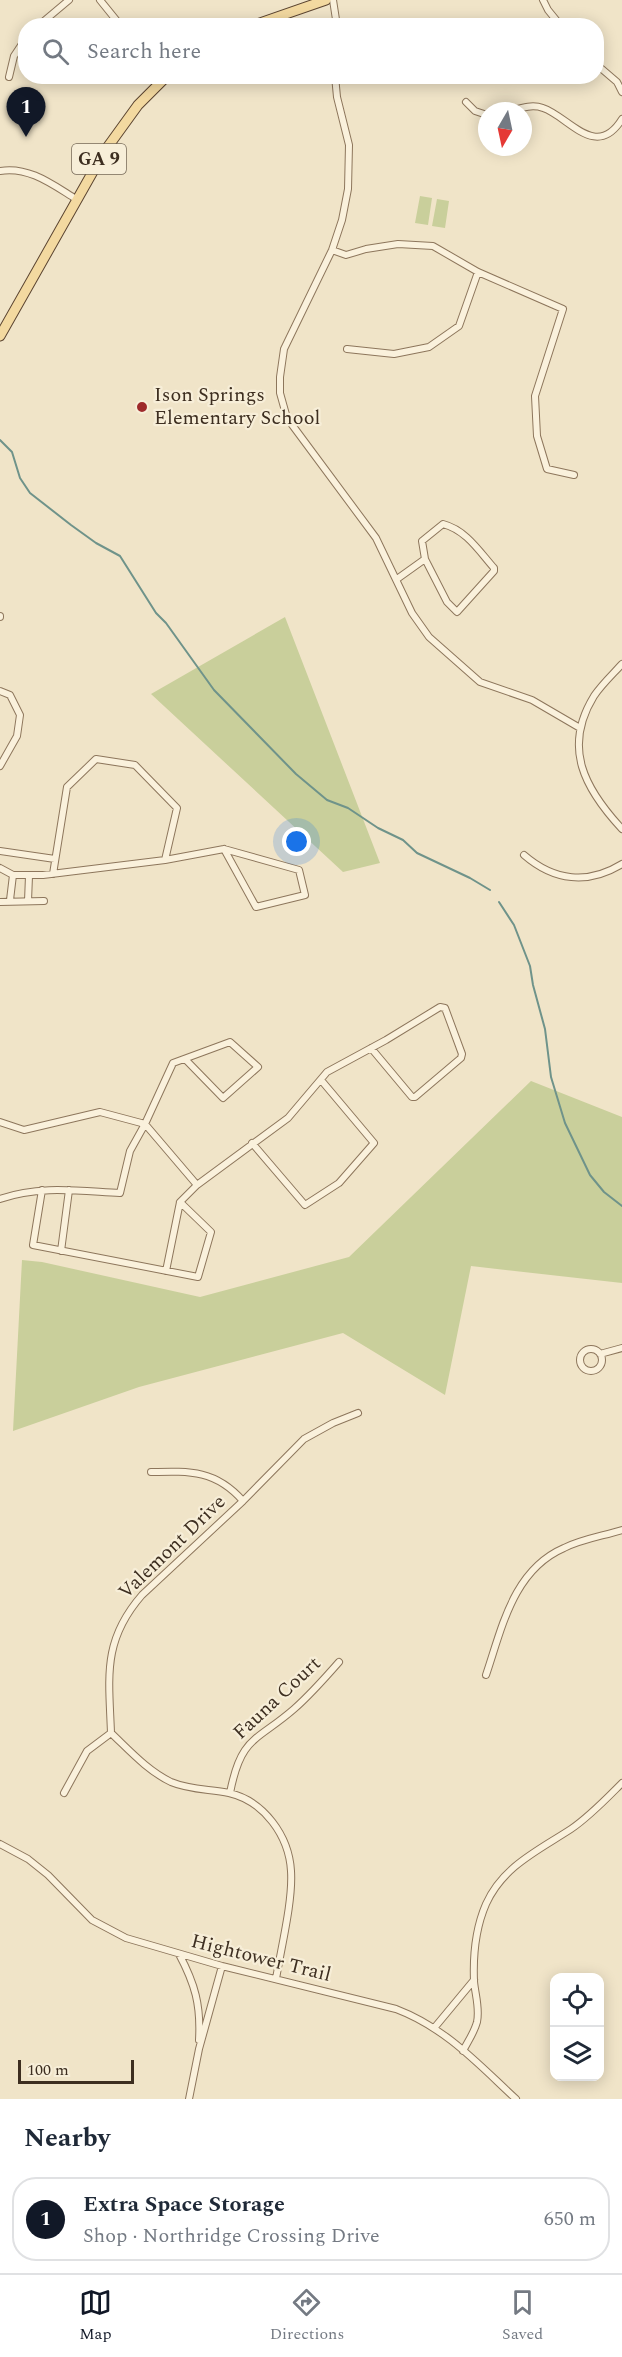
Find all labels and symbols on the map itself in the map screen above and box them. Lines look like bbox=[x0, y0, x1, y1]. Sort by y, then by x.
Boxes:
pin: 1 bbox=[6, 88, 46, 137]
north arrow bbox=[478, 102, 532, 156]
road number: GA 9 bbox=[72, 144, 126, 174]
place label: Ison Springs Elementary School bbox=[154, 380, 320, 433]
marker: Ison Springs Elementary School bbox=[135, 400, 149, 414]
your location bbox=[282, 827, 311, 856]
street label: Valemont Drive bbox=[111, 1488, 233, 1606]
street label: Fauna Court bbox=[226, 1649, 328, 1747]
street label: Hightower Trail bbox=[188, 1926, 334, 1990]
scale bar bbox=[18, 2057, 134, 2084]

